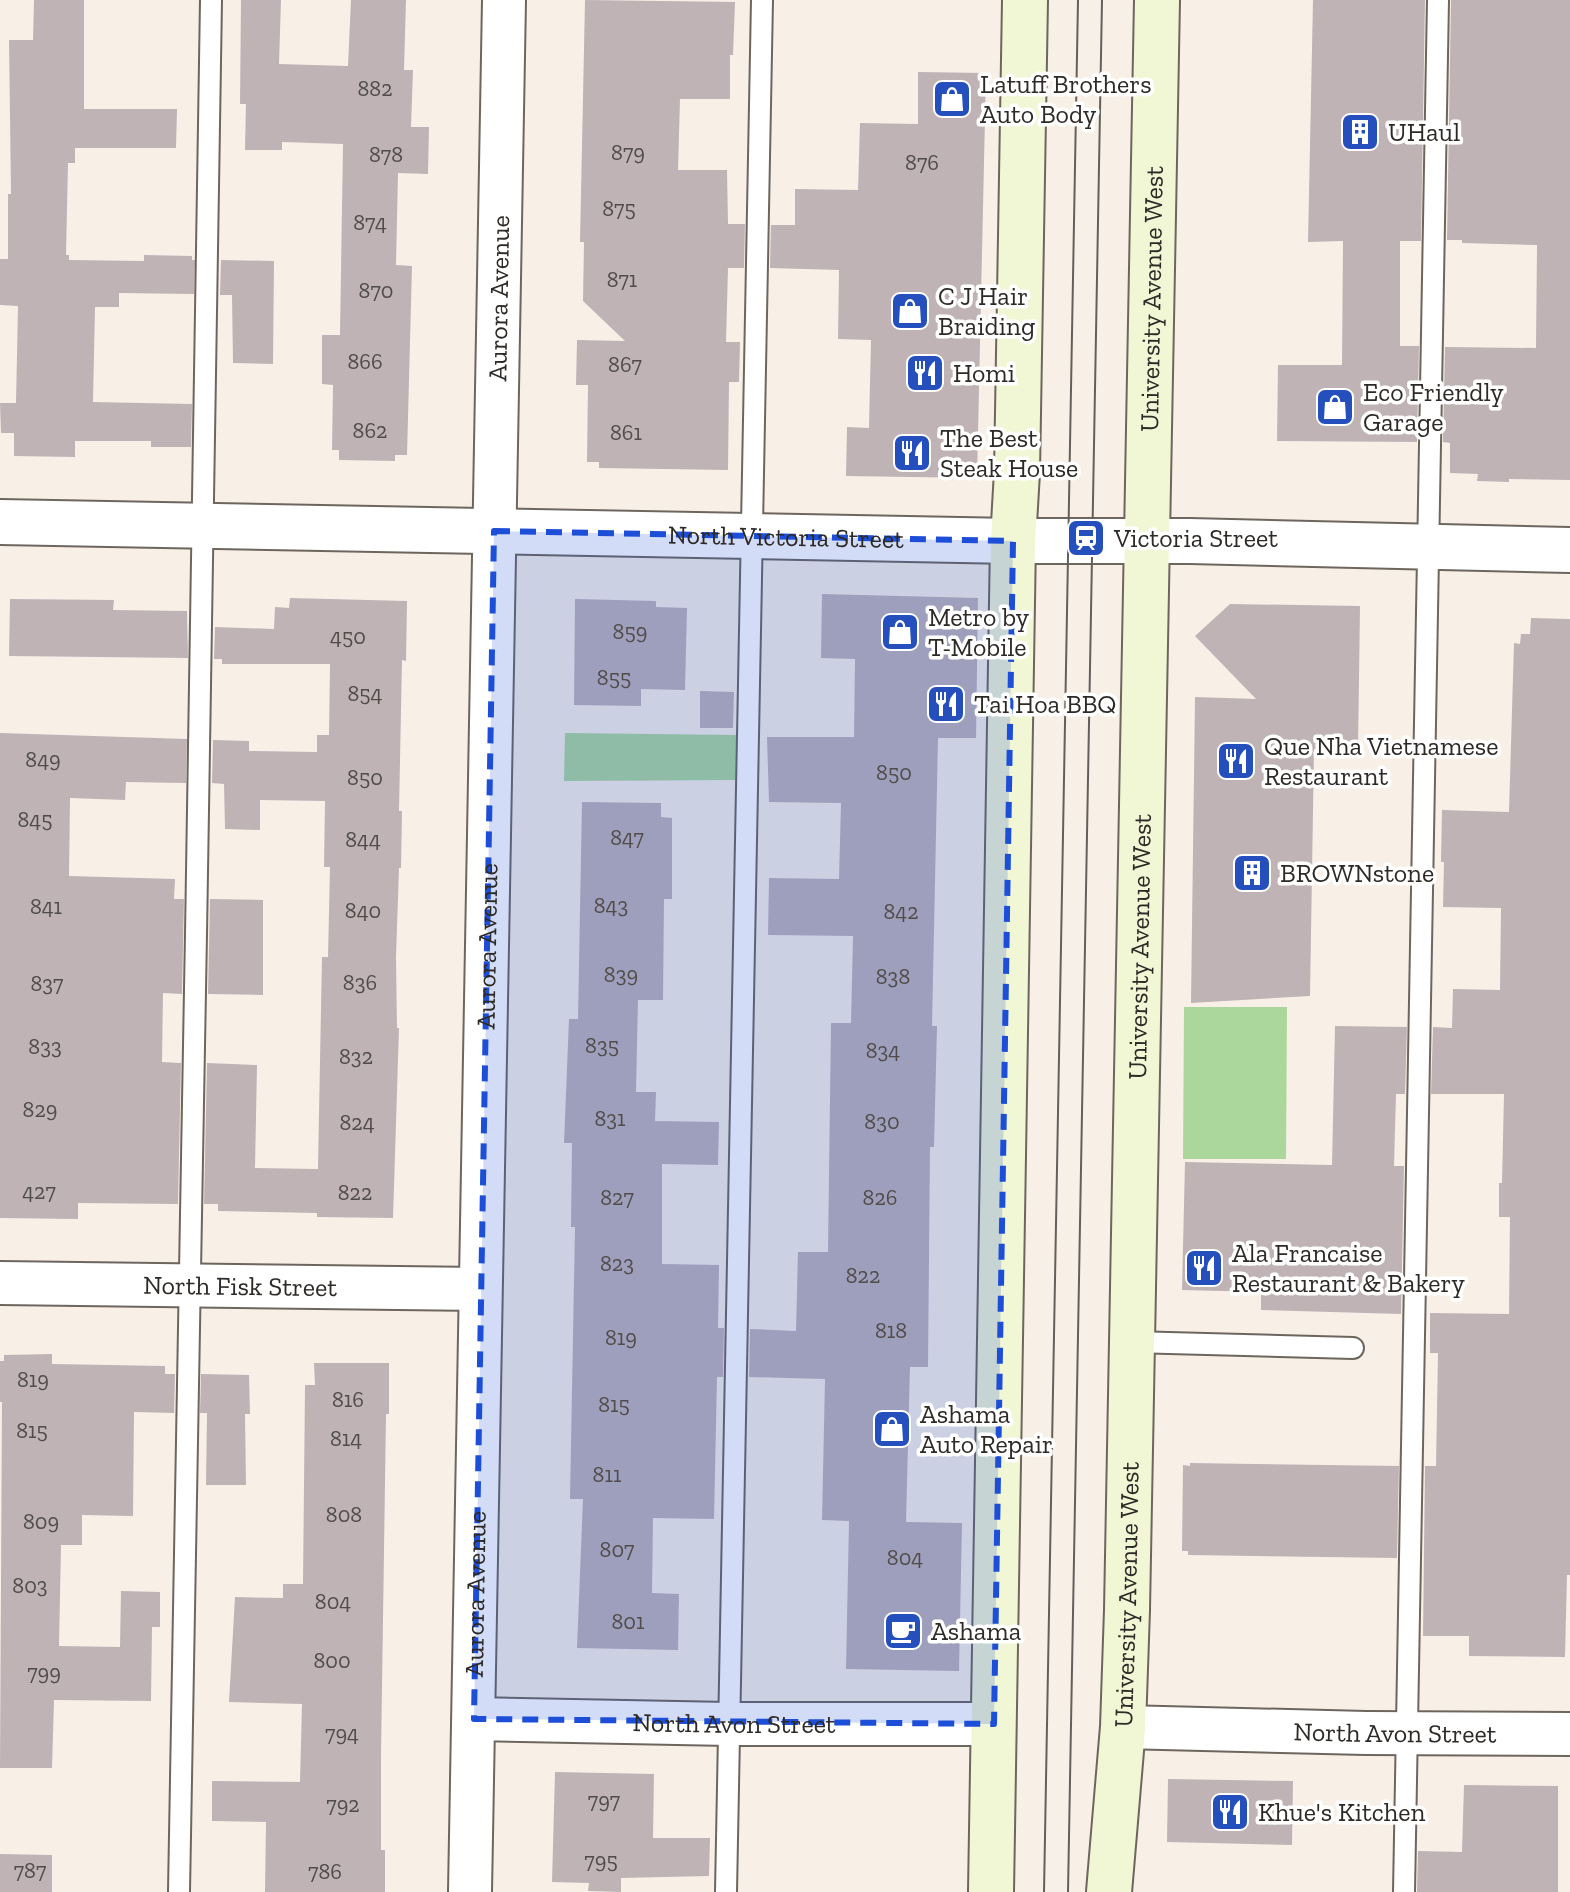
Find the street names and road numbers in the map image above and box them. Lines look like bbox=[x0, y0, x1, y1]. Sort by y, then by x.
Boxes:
street label: University Avenue West bbox=[1133, 165, 1170, 432]
street label: Aurora Avenue bbox=[481, 215, 516, 382]
street label: North Victoria Street bbox=[668, 519, 904, 555]
street label: University Avenue West bbox=[1121, 813, 1158, 1080]
street label: Aurora Avenue bbox=[470, 863, 504, 1030]
street label: North Fisk Street bbox=[143, 1269, 337, 1303]
street label: University Avenue West bbox=[1107, 1461, 1146, 1728]
street label: Aurora Avenue bbox=[458, 1511, 493, 1677]
street label: North Avon Street bbox=[632, 1706, 836, 1740]
street label: North Avon Street bbox=[1293, 1715, 1497, 1750]

